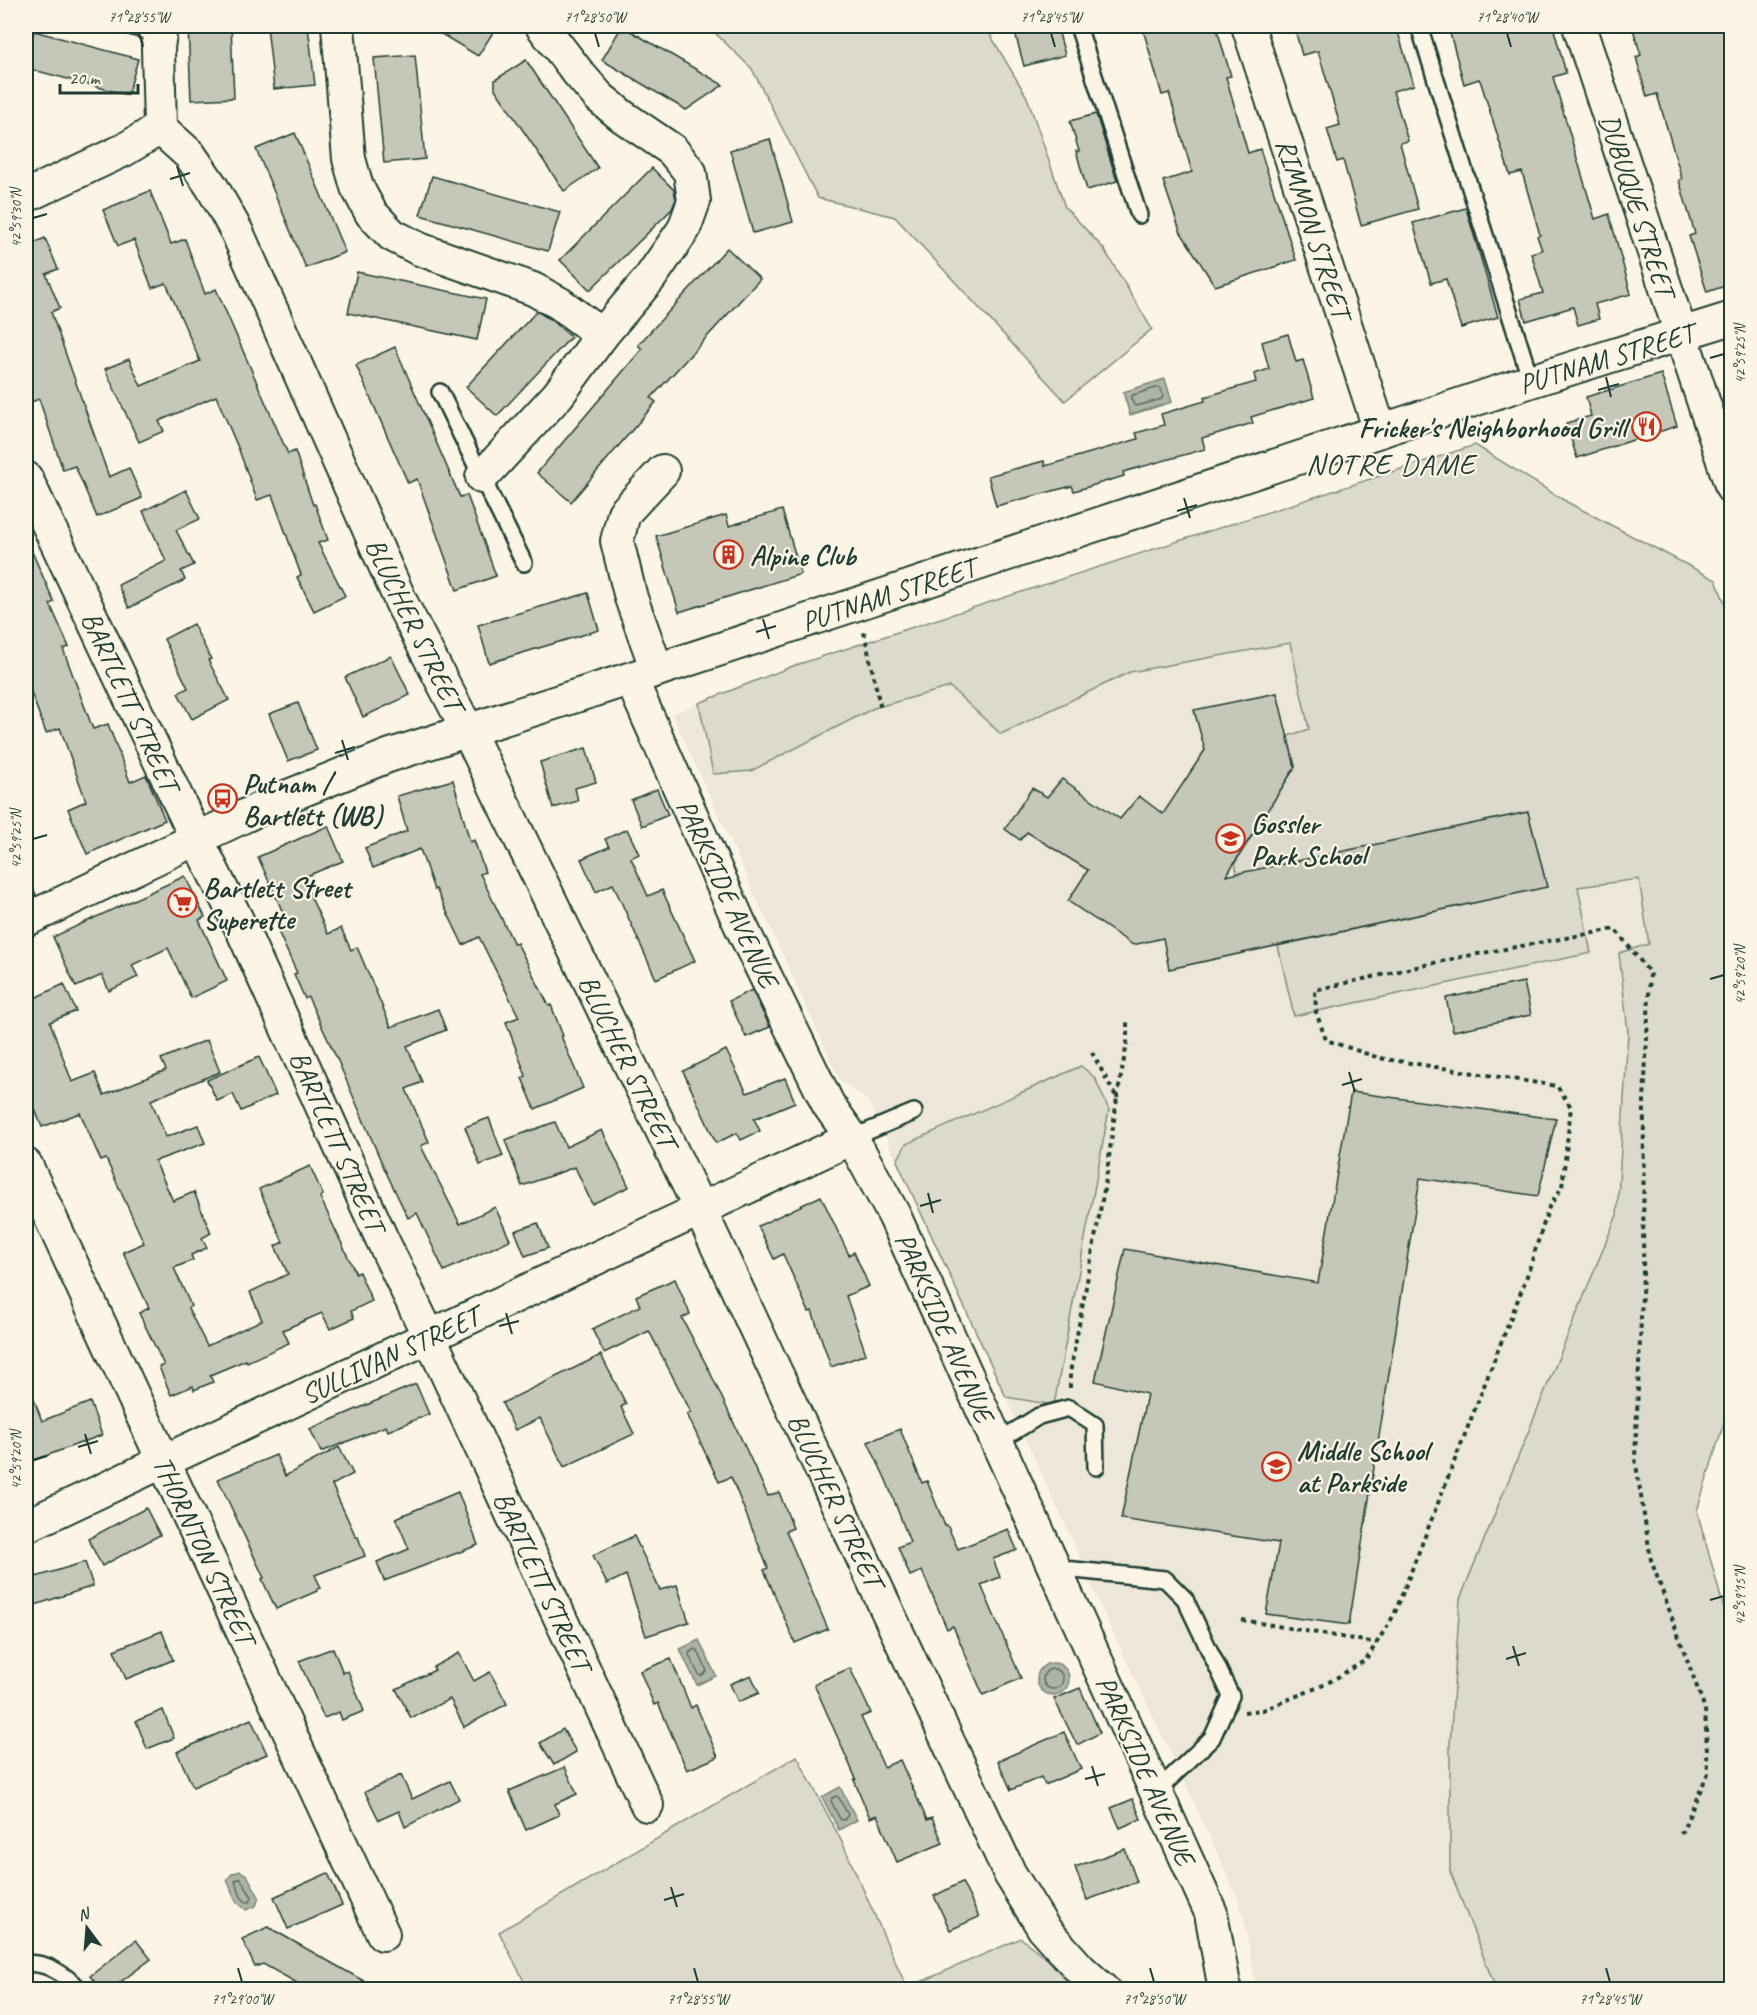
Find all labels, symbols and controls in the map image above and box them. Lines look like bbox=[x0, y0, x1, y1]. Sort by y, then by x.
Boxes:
text: 71°28'55"W bbox=[109, 8, 173, 27]
text: 71°28'50"W bbox=[565, 8, 629, 27]
text: 71°28'45"W bbox=[1021, 8, 1085, 27]
text: 71°28'40"W bbox=[1477, 8, 1541, 27]
scale bar bbox=[60, 57, 138, 95]
text: 20 m bbox=[69, 67, 102, 89]
street label: DUBUQUE STREET bbox=[1592, 110, 1685, 307]
street label: RIMMON STREET bbox=[1268, 134, 1361, 329]
text: 42°59'30"N bbox=[7, 185, 26, 248]
street label: PUTNAM STREET bbox=[1515, 313, 1704, 402]
text: 42°59'25"N bbox=[1731, 321, 1750, 384]
place label: Fricker's Neighborhood Grill bbox=[1359, 410, 1632, 445]
restaurant icon: Fricker's Neighborhood Grill bbox=[1631, 411, 1663, 443]
district label: NOTRE DAME bbox=[1306, 445, 1479, 483]
street label: BLUCHER STREET bbox=[358, 532, 475, 723]
place label: Alpine Club bbox=[750, 538, 857, 573]
building icon: Alpine Club bbox=[713, 539, 745, 571]
street label: PUTNAM STREET bbox=[797, 548, 986, 639]
street label: BARTLETT STREET bbox=[74, 606, 190, 802]
place label: Putnam / Bartlett (WB) bbox=[243, 766, 384, 833]
bus stop icon: Putnam / Bartlett (WB) bbox=[206, 783, 238, 815]
street label: PARKSIDE AVENUE bbox=[669, 794, 788, 996]
text: 42°59'25"N bbox=[7, 806, 26, 869]
place label: Gossler Park School bbox=[1251, 806, 1371, 873]
school or university icon: Gossler Park School bbox=[1214, 823, 1246, 855]
place label: Bartlett Street Superette bbox=[203, 870, 354, 937]
supermarket icon: Bartlett Street Superette bbox=[166, 887, 198, 919]
text: 42°59'20"N bbox=[1731, 942, 1750, 1005]
street label: BLUCHER STREET bbox=[571, 969, 688, 1160]
street label: BARTLETT STREET bbox=[282, 1045, 396, 1243]
street label: PARKSIDE AVENUE bbox=[887, 1227, 1003, 1430]
street label: SULLIVAN STREET bbox=[295, 1296, 492, 1412]
street label: BLUCHER STREET bbox=[780, 1408, 894, 1599]
text: 42°59'20"N bbox=[7, 1427, 26, 1490]
place label: Middle School at Parkside bbox=[1297, 1433, 1434, 1500]
street label: THORNTON STREET bbox=[146, 1450, 266, 1656]
school or university icon: Middle School at Parkside bbox=[1260, 1450, 1292, 1482]
street label: BARTLETT STREET bbox=[486, 1486, 602, 1682]
text: 42°59'15"N bbox=[1731, 1563, 1750, 1626]
street label: PARKSIDE AVENUE bbox=[1088, 1670, 1204, 1873]
north arrow bbox=[57, 1898, 117, 1958]
text: N bbox=[76, 1903, 94, 1926]
text: 71°29'00"W bbox=[212, 1990, 276, 2009]
text: 71°28'55"W bbox=[668, 1990, 732, 2009]
text: 71°28'50"W bbox=[1124, 1990, 1188, 2009]
text: 71°28'45"W bbox=[1580, 1990, 1644, 2009]

